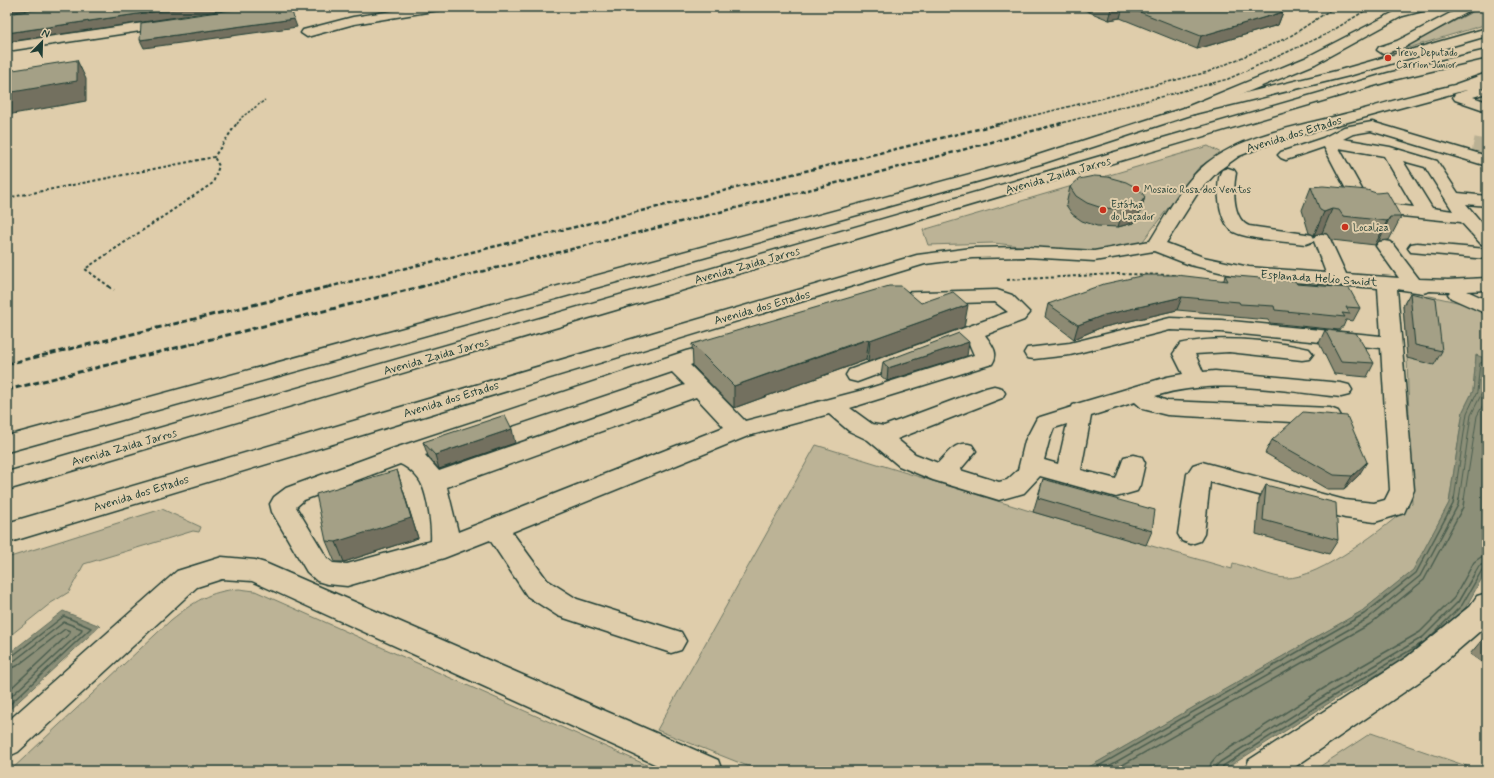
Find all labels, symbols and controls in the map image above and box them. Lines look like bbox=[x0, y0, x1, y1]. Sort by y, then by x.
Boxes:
north arrow bbox=[22, 22, 62, 62]
text: N bbox=[39, 26, 52, 42]
place label: Trevo Deputado Carrion Júnior bbox=[1396, 46, 1458, 72]
marker: Trevo Deputado Carrion Júnior bbox=[1383, 53, 1393, 63]
street label: Avenida dos Estados bbox=[1244, 113, 1344, 157]
street label: Avenida Zaida Jarros bbox=[1004, 153, 1114, 199]
marker: Mosaico Rosa dos Ventos bbox=[1131, 184, 1141, 194]
place label: Mosaico Rosa dos Ventos bbox=[1144, 184, 1251, 197]
place label: Estátua do Laçador bbox=[1111, 199, 1156, 224]
marker: Estátua do Laçador bbox=[1098, 205, 1108, 215]
marker: Localiza bbox=[1340, 222, 1350, 232]
place label: Localiza bbox=[1353, 222, 1389, 235]
street label: Avenida Zaida Jarros bbox=[693, 243, 803, 289]
street label: Esplanada Helio Smidt bbox=[1260, 267, 1378, 291]
street label: Avenida dos Estados bbox=[712, 287, 812, 329]
street label: Avenida Zaida Jarros bbox=[382, 334, 492, 380]
street label: Avenida dos Estados bbox=[401, 378, 501, 422]
street label: Avenida Zaida Jarros bbox=[70, 425, 180, 471]
street label: Avenida dos Estados bbox=[91, 472, 191, 516]

